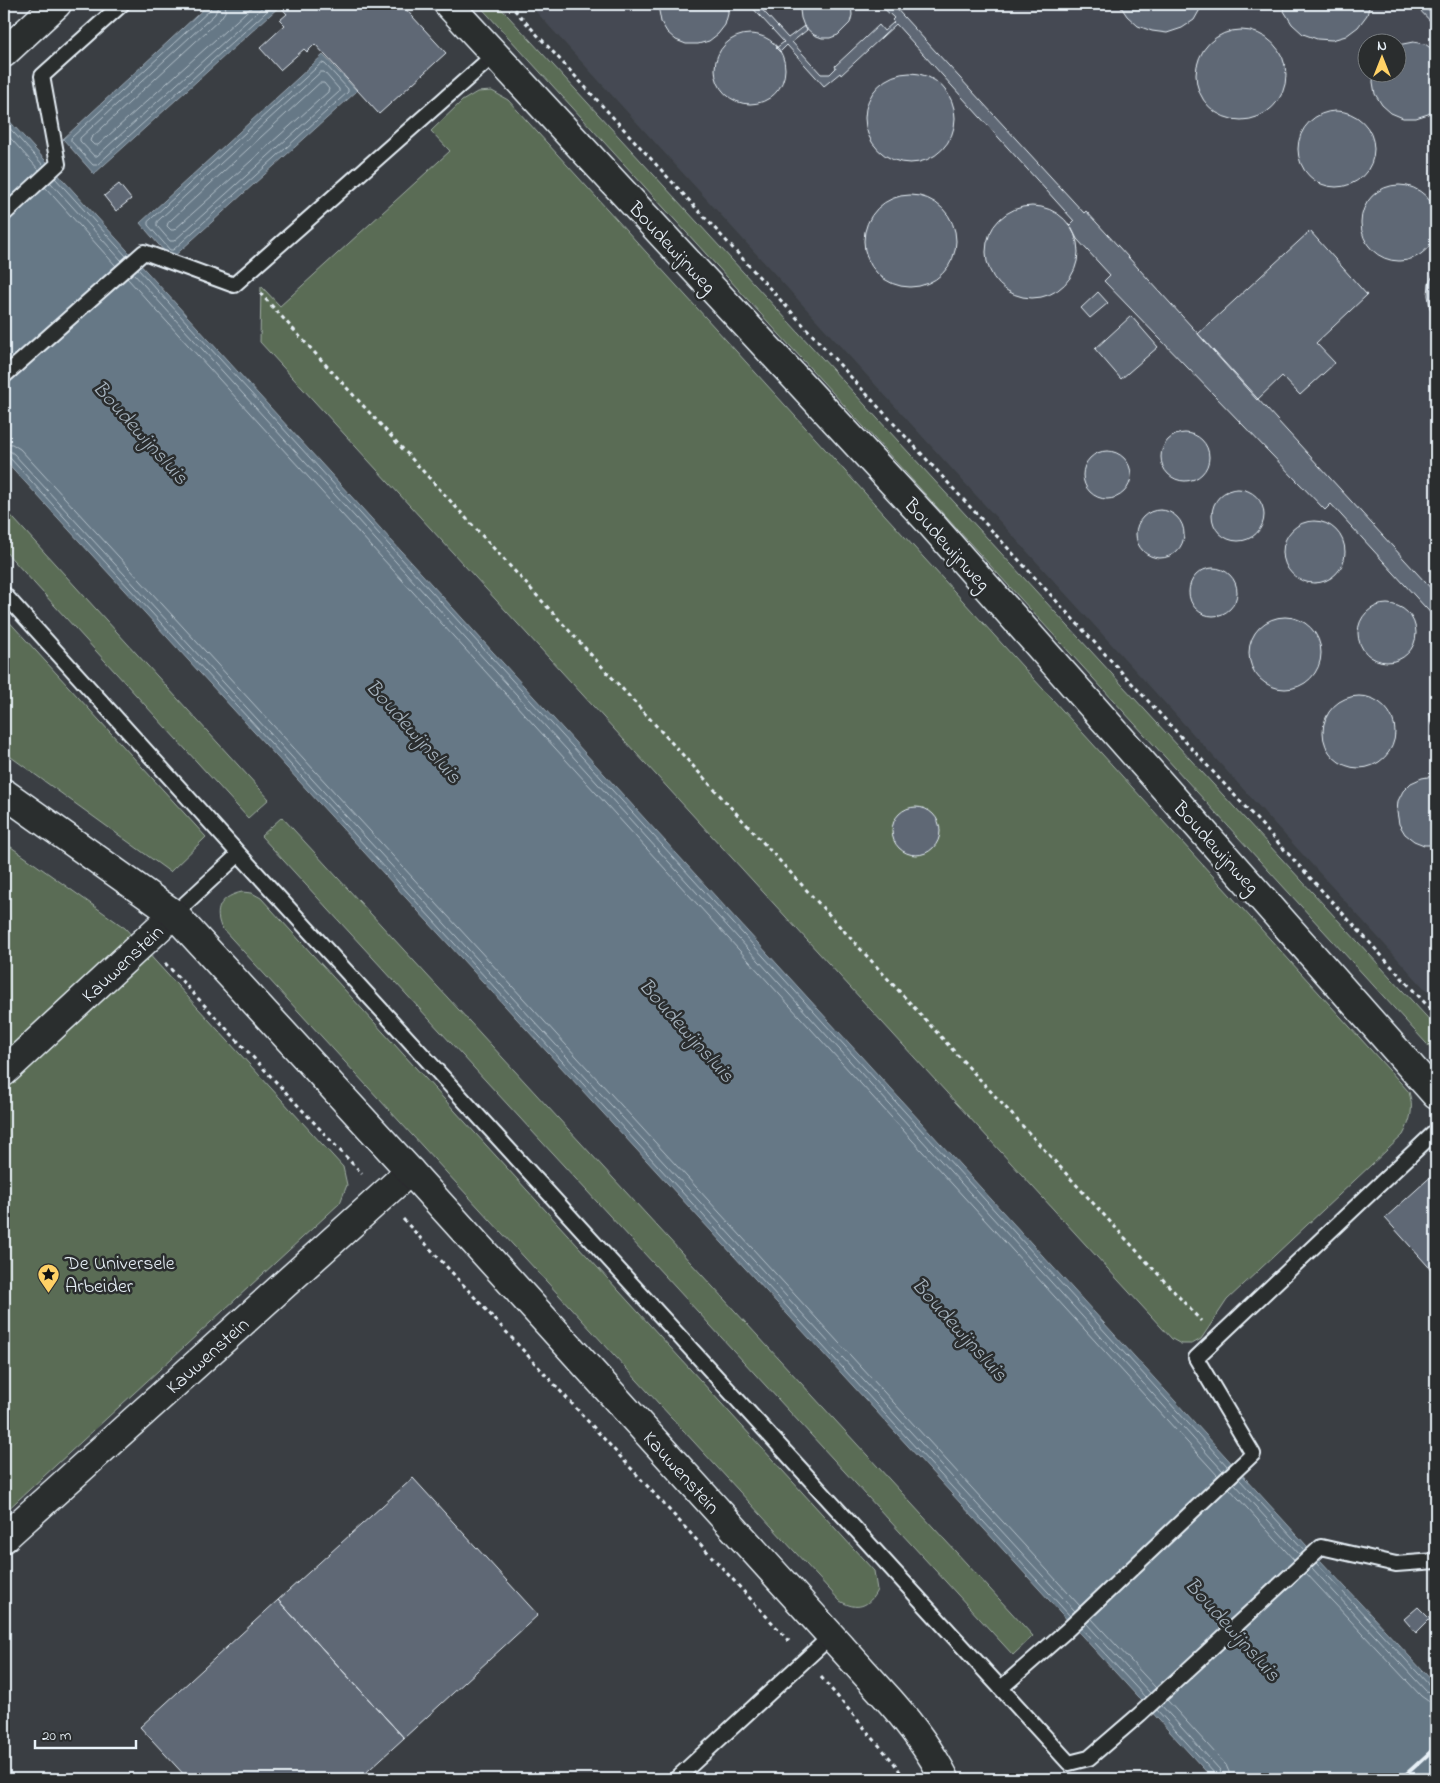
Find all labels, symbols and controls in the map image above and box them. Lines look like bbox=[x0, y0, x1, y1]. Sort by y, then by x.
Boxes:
north arrow bbox=[1358, 32, 1408, 82]
text: N bbox=[1377, 36, 1387, 57]
street label: Boudewijnweg bbox=[619, 195, 722, 302]
water label: Boudewijnsluis bbox=[85, 375, 195, 492]
street label: Boudewijnweg bbox=[895, 492, 996, 600]
water label: Boudewijnsluis bbox=[358, 674, 468, 791]
street label: Boudewijnweg bbox=[1164, 795, 1265, 903]
street label: Kauwenstein bbox=[76, 919, 171, 1011]
water label: Boudewijnsluis bbox=[631, 973, 741, 1090]
place label: De Universele Arbeider bbox=[64, 1250, 175, 1302]
place icon: De Universele Arbeider bbox=[37, 1262, 61, 1293]
water label: Boudewijnsluis bbox=[904, 1272, 1014, 1389]
street label: Kauwenstein bbox=[161, 1311, 257, 1402]
street label: Kauwenstein bbox=[635, 1426, 726, 1522]
water label: Boudewijnsluis bbox=[1177, 1572, 1287, 1689]
scale bar bbox=[35, 1718, 136, 1750]
text: 20 m bbox=[42, 1725, 72, 1747]

